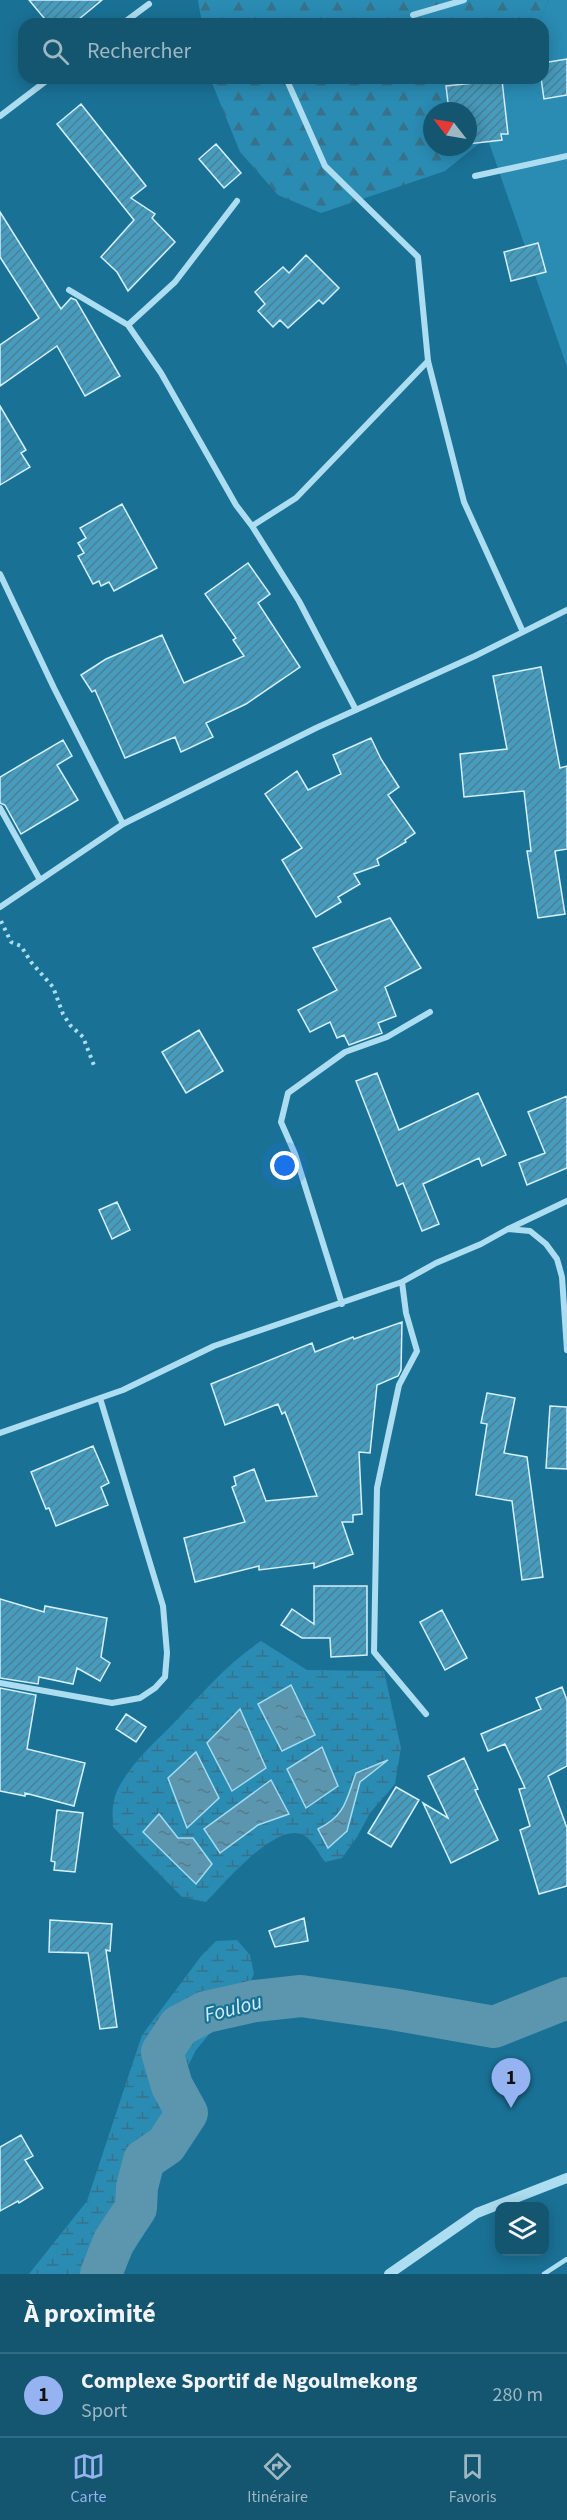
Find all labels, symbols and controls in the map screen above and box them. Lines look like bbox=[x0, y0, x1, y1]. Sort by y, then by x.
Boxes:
search box bbox=[18, 18, 549, 84]
icon: search bbox=[39, 35, 72, 68]
text: Rechercher bbox=[87, 35, 191, 67]
north arrow bbox=[423, 102, 477, 156]
your location bbox=[270, 1151, 299, 1180]
water label: Foulou bbox=[201, 1986, 265, 2030]
pin: 1 bbox=[492, 2058, 530, 2108]
map controls bbox=[495, 2202, 549, 2256]
button: layers bbox=[495, 2202, 549, 2256]
text: À proximité bbox=[24, 2295, 156, 2332]
text: Complexe Sportif de Ngoulmekong bbox=[81, 2365, 417, 2397]
text: 1 bbox=[38, 2381, 49, 2409]
text: 280 m bbox=[493, 2381, 543, 2409]
text: Sport bbox=[81, 2397, 127, 2425]
tab: Carte bbox=[70, 2450, 106, 2508]
tab: Itinéraire bbox=[247, 2450, 308, 2508]
tab: Favoris bbox=[449, 2450, 497, 2508]

